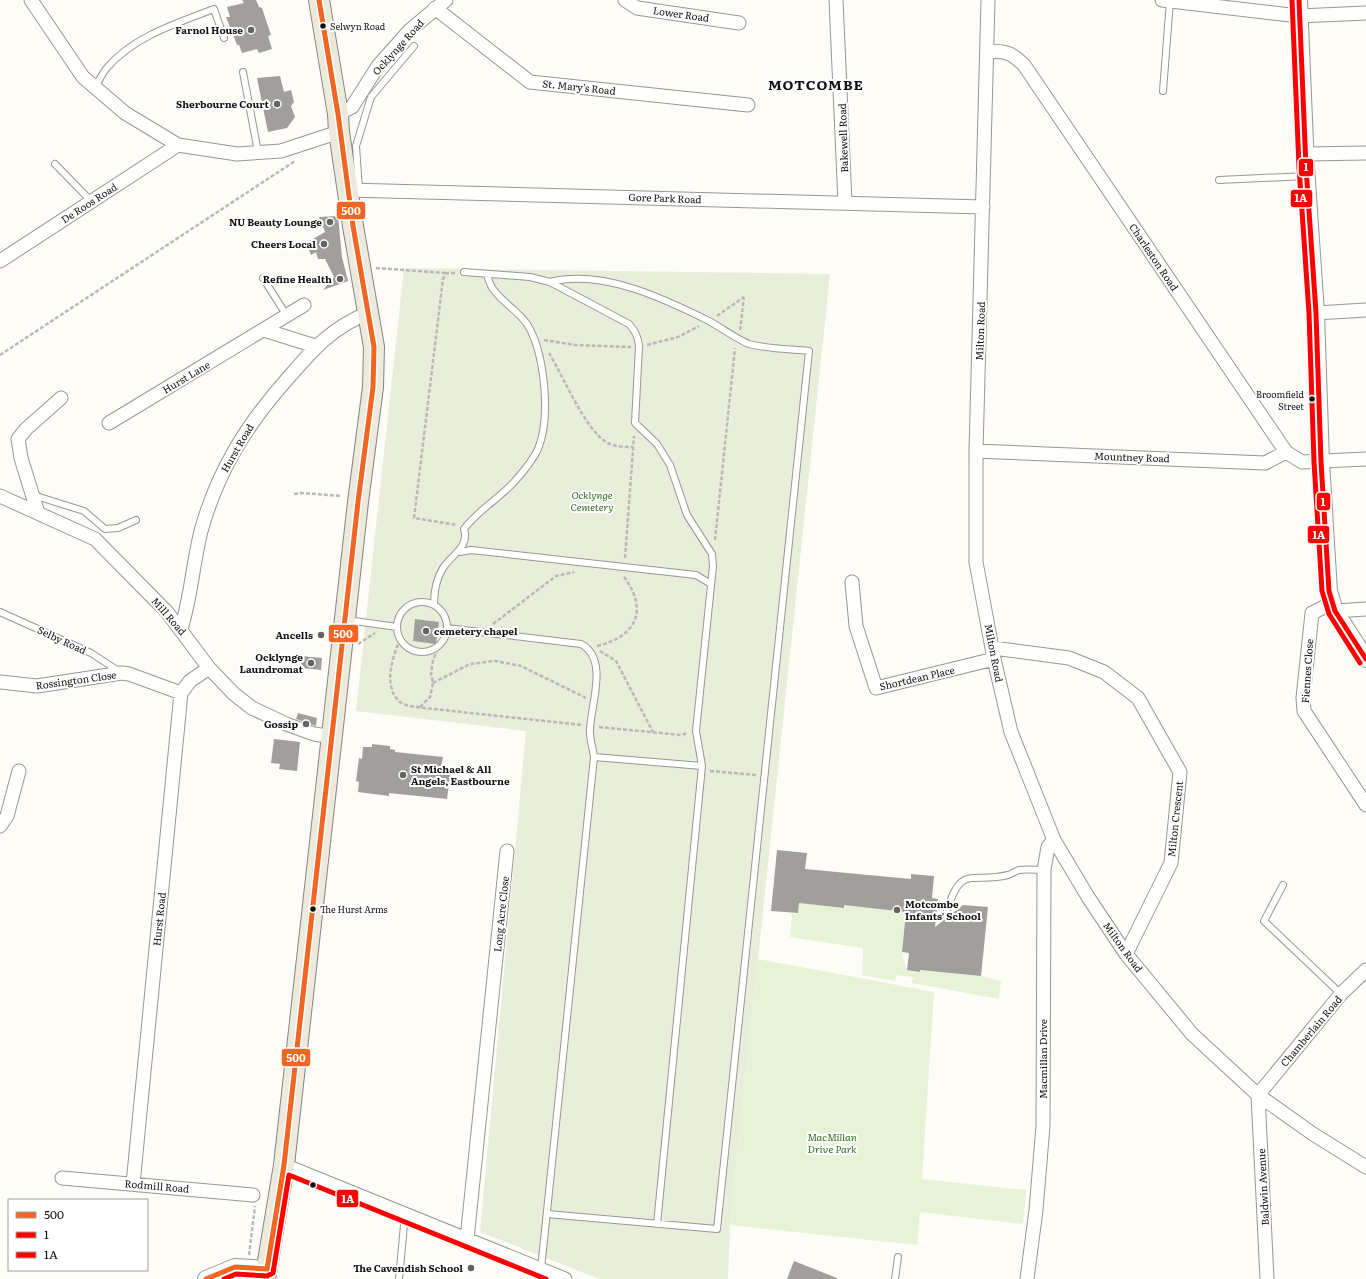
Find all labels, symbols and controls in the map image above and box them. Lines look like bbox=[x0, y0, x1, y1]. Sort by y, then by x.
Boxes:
street label: Lower Road bbox=[652, 2, 710, 25]
street label: Ocklynge Road bbox=[368, 15, 427, 78]
place label: Selwyn Road bbox=[330, 19, 386, 33]
marker: Selwyn Road bbox=[318, 21, 328, 31]
place label: Farnol House bbox=[175, 22, 243, 37]
marker: Farnol House bbox=[246, 25, 256, 35]
district label: MOTCOMBE bbox=[768, 74, 864, 94]
street label: St. Mary's Road bbox=[542, 75, 616, 98]
place label: Sherbourne Court bbox=[176, 96, 270, 111]
marker: Sherbourne Court bbox=[272, 99, 282, 109]
street label: Bakewell Road bbox=[834, 103, 851, 173]
line badge: 1 bbox=[1298, 158, 1314, 177]
text: 1 bbox=[1304, 158, 1309, 174]
street label: De Roos Road bbox=[58, 179, 120, 226]
street label: Gore Park Road bbox=[628, 189, 702, 206]
line badge: 1A bbox=[1290, 189, 1313, 208]
text: 1A bbox=[1295, 189, 1308, 205]
line badge: 500 bbox=[336, 201, 366, 220]
text: 500 bbox=[341, 202, 361, 218]
place label: NU Beauty Lounge bbox=[229, 214, 322, 229]
marker: NU Beauty Lounge bbox=[325, 217, 335, 227]
street label: Charleston Road bbox=[1126, 220, 1183, 294]
place label: Cheers Local bbox=[251, 236, 316, 251]
marker: Cheers Local bbox=[319, 239, 329, 249]
place label: Refine Health bbox=[263, 271, 332, 286]
marker: Refine Health bbox=[335, 274, 345, 284]
street label: Milton Road bbox=[971, 301, 988, 361]
street label: Hurst Lane bbox=[159, 356, 212, 397]
place label: Broomfield Street bbox=[1256, 387, 1304, 413]
marker: Broomfield Street bbox=[1307, 394, 1317, 404]
street label: Hurst Road bbox=[217, 421, 257, 475]
street label: Mountney Road bbox=[1094, 448, 1170, 465]
park label: Ocklynge Cemetery bbox=[570, 487, 614, 514]
line badge: 1 bbox=[1316, 492, 1331, 511]
text: 1 bbox=[1321, 493, 1326, 509]
line badge: 1A bbox=[1307, 525, 1330, 544]
text: 1A bbox=[1313, 526, 1326, 542]
street label: Mill Road bbox=[149, 593, 190, 638]
street label: Selby Road bbox=[35, 622, 89, 657]
street label: Milton Road bbox=[981, 622, 1007, 683]
place label: cemetery chapel bbox=[434, 623, 518, 638]
line badge: 500 bbox=[328, 624, 359, 643]
text: 500 bbox=[333, 625, 353, 641]
marker: cemetery chapel bbox=[421, 626, 431, 636]
place label: Ancells bbox=[275, 627, 313, 642]
marker: Ancells bbox=[316, 630, 326, 640]
street label: Fiennes Close bbox=[1297, 638, 1316, 704]
place label: Ocklynge Laundromat bbox=[239, 649, 304, 676]
marker: Ocklynge Laundromat bbox=[306, 658, 316, 668]
street label: Shortdean Place bbox=[878, 662, 956, 693]
street label: Rossington Close bbox=[35, 666, 117, 693]
place label: Gossip bbox=[264, 716, 298, 731]
marker: Gossip bbox=[301, 719, 311, 729]
place label: St Michael & All Angels, Eastbourne bbox=[411, 761, 510, 788]
marker: St Michael & All Angels, Eastbourne bbox=[398, 770, 408, 780]
street label: Milton Crescent bbox=[1163, 780, 1186, 858]
street label: Long Acre Close bbox=[489, 875, 512, 953]
street label: Hurst Road bbox=[148, 891, 169, 947]
place label: Motcombe Infants' School bbox=[905, 896, 981, 923]
place label: The Hurst Arms bbox=[320, 902, 388, 916]
marker: The Hurst Arms bbox=[308, 904, 318, 914]
marker: Motcombe Infants' School bbox=[892, 905, 902, 915]
street label: Milton Road bbox=[1100, 918, 1147, 975]
street label: Chamberlain Road bbox=[1276, 992, 1345, 1070]
street label: Macmillan Drive bbox=[1035, 1019, 1050, 1099]
line badge: 500 bbox=[281, 1048, 311, 1067]
text: 500 bbox=[286, 1049, 306, 1065]
park label: MacMillan Drive Park bbox=[807, 1129, 857, 1156]
street label: Baldwin Avenue bbox=[1253, 1148, 1272, 1226]
street label: Rodmill Road bbox=[124, 1175, 190, 1196]
unlabelled marker bbox=[308, 1180, 318, 1190]
line badge: 1A bbox=[336, 1189, 359, 1208]
text: 1A bbox=[342, 1190, 355, 1206]
legend bbox=[8, 1199, 148, 1271]
text: 500 bbox=[44, 1205, 64, 1223]
text: 1 bbox=[44, 1225, 49, 1243]
text: 1A bbox=[44, 1245, 58, 1263]
place label: The Cavendish School bbox=[353, 1260, 463, 1275]
marker: The Cavendish School bbox=[466, 1263, 476, 1273]

